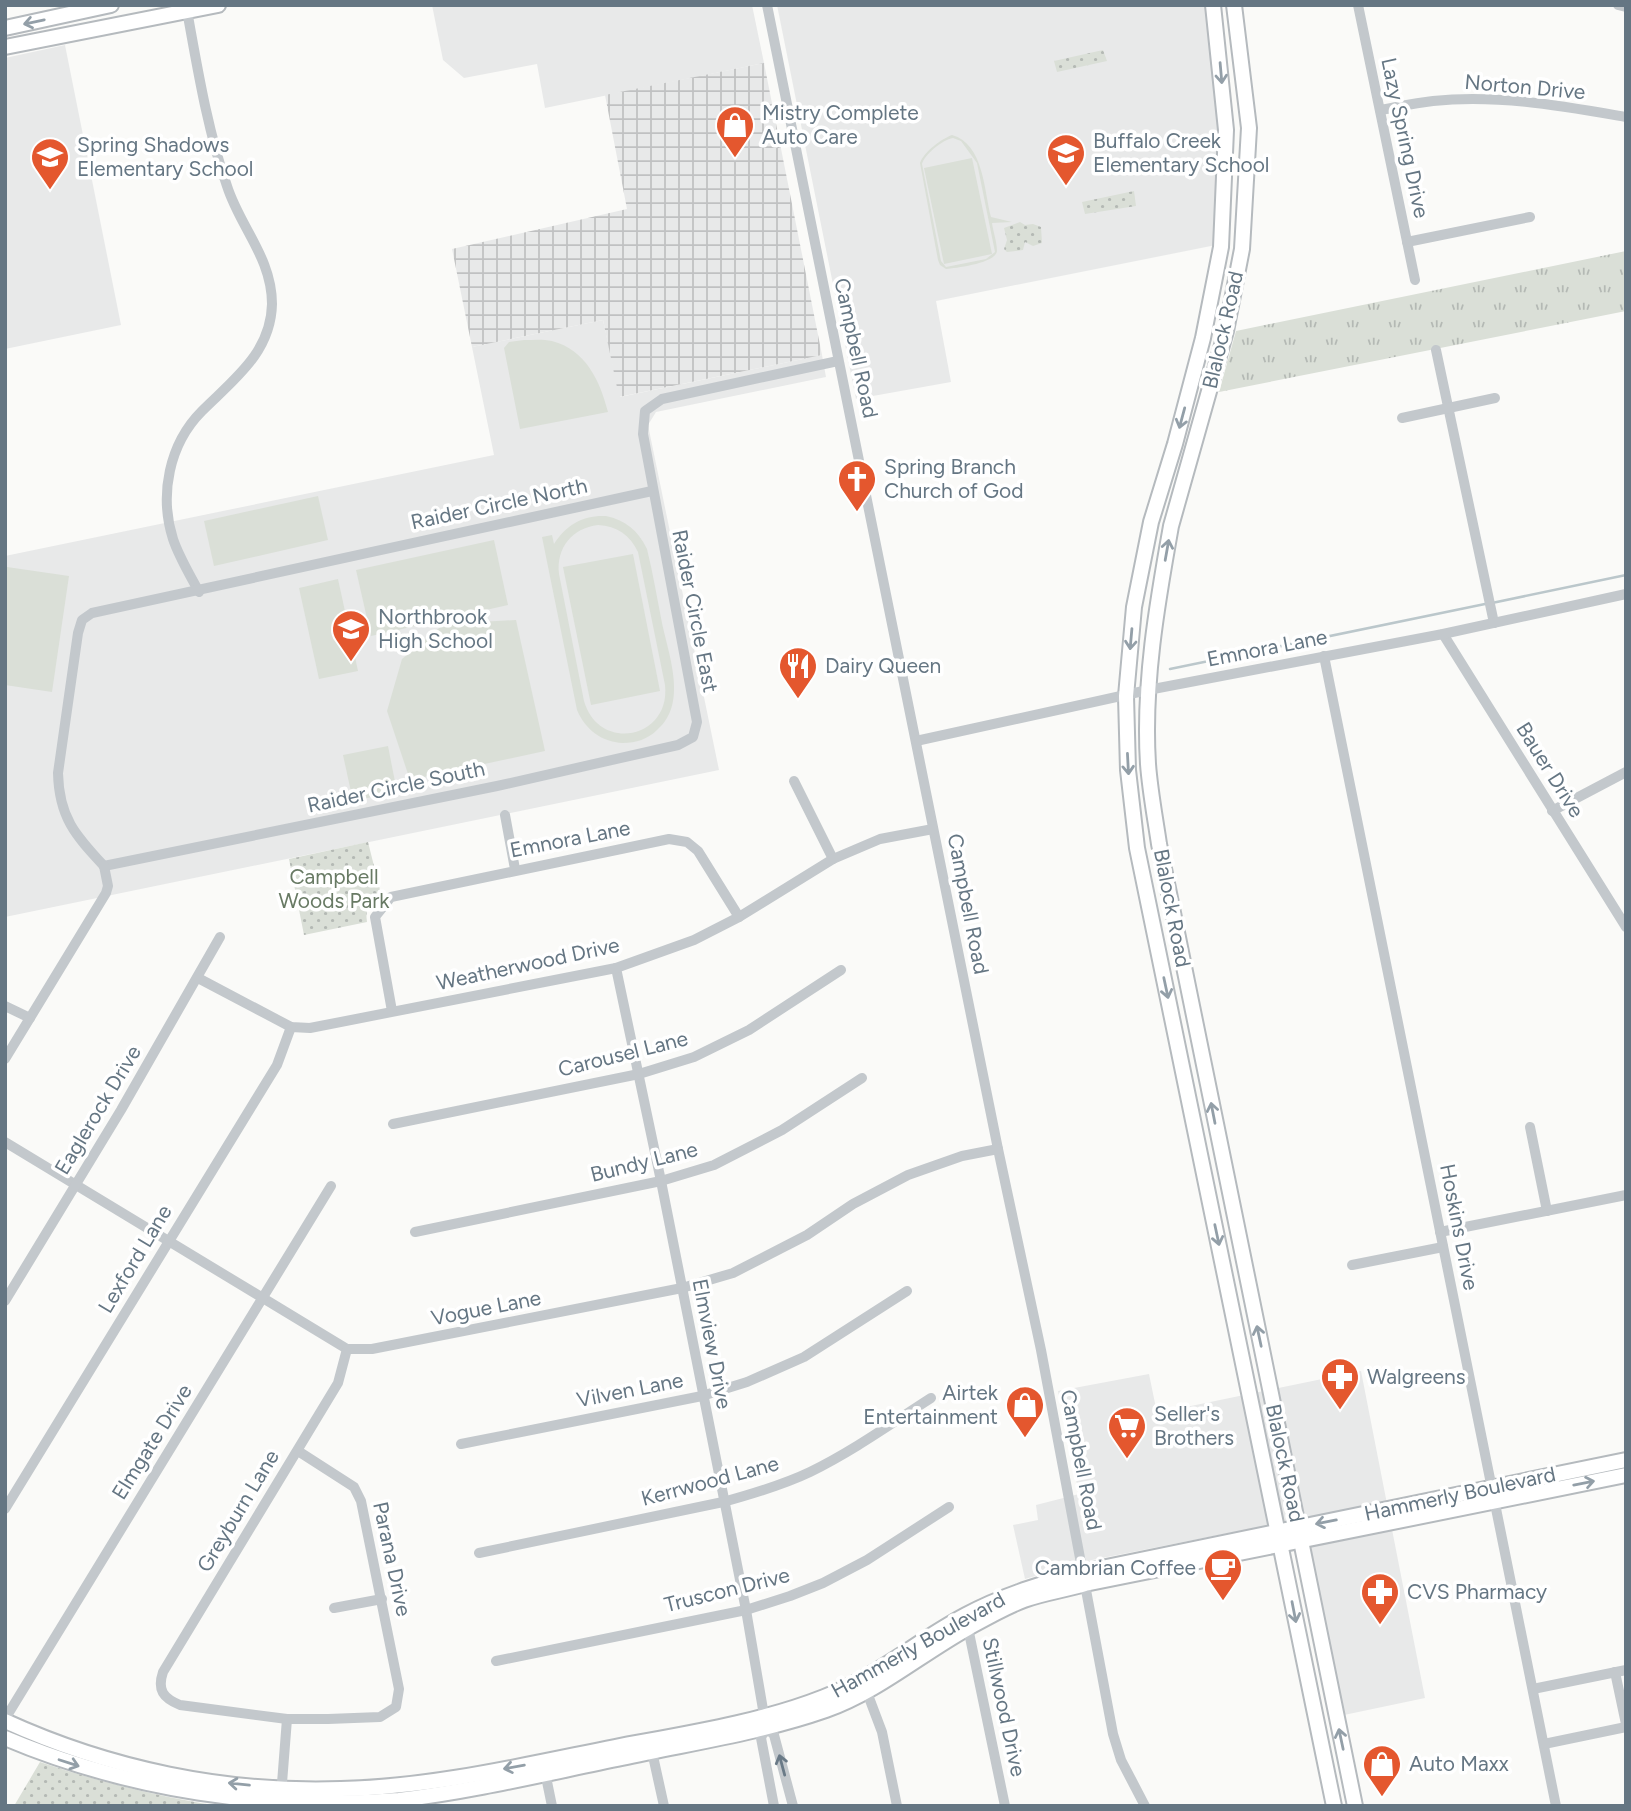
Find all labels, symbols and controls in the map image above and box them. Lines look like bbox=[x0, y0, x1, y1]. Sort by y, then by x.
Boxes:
one-way arrow bbox=[23, 15, 46, 29]
street label: Lazy Spring Drive bbox=[1376, 55, 1435, 220]
one-way arrow bbox=[1215, 61, 1228, 84]
street label: Norton Drive bbox=[1464, 69, 1586, 104]
place label: Mistry Complete Auto Care bbox=[762, 100, 919, 149]
shop icon: Mistry Complete Auto Care bbox=[714, 104, 756, 159]
place label: Buffalo Creek Elementary School bbox=[1093, 128, 1269, 177]
place label: Spring Shadows Elementary School bbox=[77, 132, 253, 181]
school or university icon: Buffalo Creek Elementary School bbox=[1045, 132, 1087, 187]
school or university icon: Spring Shadows Elementary School bbox=[29, 136, 71, 191]
street label: Blalock Road bbox=[1197, 269, 1248, 391]
street label: Campbell Road bbox=[829, 276, 884, 420]
one-way arrow bbox=[1175, 406, 1188, 429]
place label: Spring Branch Church of God bbox=[884, 454, 1024, 503]
church icon: Spring Branch Church of God bbox=[836, 458, 878, 513]
street label: Raider Circle North bbox=[408, 473, 589, 534]
street label: Raider Circle East bbox=[667, 527, 724, 695]
one-way arrow bbox=[1161, 539, 1174, 562]
place label: Northbrook High School bbox=[378, 604, 493, 653]
school or university icon: Northbrook High School bbox=[330, 608, 372, 663]
street label: Emnora Lane bbox=[1205, 624, 1329, 671]
one-way arrow bbox=[1124, 627, 1137, 650]
restaurant icon: Dairy Queen bbox=[777, 645, 819, 700]
place label: Dairy Queen bbox=[825, 653, 941, 678]
street label: Bauer Drive bbox=[1511, 717, 1590, 822]
one-way arrow bbox=[1122, 752, 1135, 775]
street label: Raider Circle South bbox=[305, 755, 487, 818]
street label: Emnora Lane bbox=[508, 815, 632, 862]
street label: Campbell Road bbox=[943, 831, 994, 976]
street label: Blalock Road bbox=[1149, 847, 1196, 969]
park label: Campbell Woods Park bbox=[279, 864, 390, 913]
street label: Weatherwood Drive bbox=[434, 932, 622, 995]
one-way arrow bbox=[1159, 976, 1173, 999]
street label: Carousel Lane bbox=[555, 1025, 690, 1082]
street label: Eaglerock Drive bbox=[49, 1041, 146, 1179]
one-way arrow bbox=[1205, 1102, 1219, 1125]
street label: Bundy Lane bbox=[588, 1136, 700, 1187]
street label: Hoskins Drive bbox=[1435, 1162, 1484, 1292]
street label: Lexford Lane bbox=[93, 1200, 177, 1317]
one-way arrow bbox=[1210, 1223, 1224, 1246]
street label: Elmview Drive bbox=[688, 1277, 737, 1411]
street label: Vogue Lane bbox=[429, 1285, 543, 1330]
one-way arrow bbox=[1251, 1325, 1265, 1348]
pharmacy icon: Walgreens bbox=[1319, 1356, 1361, 1411]
place label: Walgreens bbox=[1367, 1364, 1466, 1389]
street label: Vilven Lane bbox=[575, 1367, 685, 1412]
street label: Elmgate Drive bbox=[106, 1380, 197, 1504]
place label: Airtek Entertainment bbox=[863, 1380, 999, 1429]
shop icon: Airtek Entertainment bbox=[1004, 1384, 1046, 1439]
street label: Campbell Road bbox=[1056, 1387, 1107, 1532]
place label: Seller's Brothers bbox=[1154, 1401, 1234, 1450]
street label: Blalock Road bbox=[1261, 1402, 1310, 1524]
supermarket icon: Seller's Brothers bbox=[1106, 1405, 1148, 1460]
street label: Greyburn Lane bbox=[191, 1445, 284, 1576]
street label: Kerrwood Lane bbox=[638, 1450, 781, 1511]
street label: Hammerly Boulevard bbox=[1362, 1461, 1558, 1526]
one-way arrow bbox=[1572, 1476, 1595, 1490]
street label: Parana Drive bbox=[368, 1499, 417, 1619]
one-way arrow bbox=[1315, 1516, 1338, 1529]
cafe icon: Cambrian Coffee bbox=[1202, 1547, 1244, 1602]
place label: Cambrian Coffee bbox=[1035, 1555, 1196, 1580]
street label: Truscon Drive bbox=[662, 1562, 792, 1617]
pharmacy icon: CVS Pharmacy bbox=[1359, 1571, 1401, 1626]
place label: CVS Pharmacy bbox=[1407, 1579, 1547, 1604]
street label: Hammerly Boulevard bbox=[826, 1586, 1009, 1703]
one-way arrow bbox=[1287, 1600, 1301, 1623]
street label: Stillwood Drive bbox=[978, 1635, 1031, 1779]
one-way arrow bbox=[1334, 1728, 1348, 1751]
shop icon: Auto Maxx bbox=[1361, 1743, 1403, 1798]
place label: Auto Maxx bbox=[1409, 1751, 1509, 1776]
one-way arrow bbox=[775, 1754, 788, 1777]
one-way arrow bbox=[57, 1758, 79, 1770]
one-way arrow bbox=[503, 1761, 526, 1774]
one-way arrow bbox=[228, 1777, 251, 1790]

